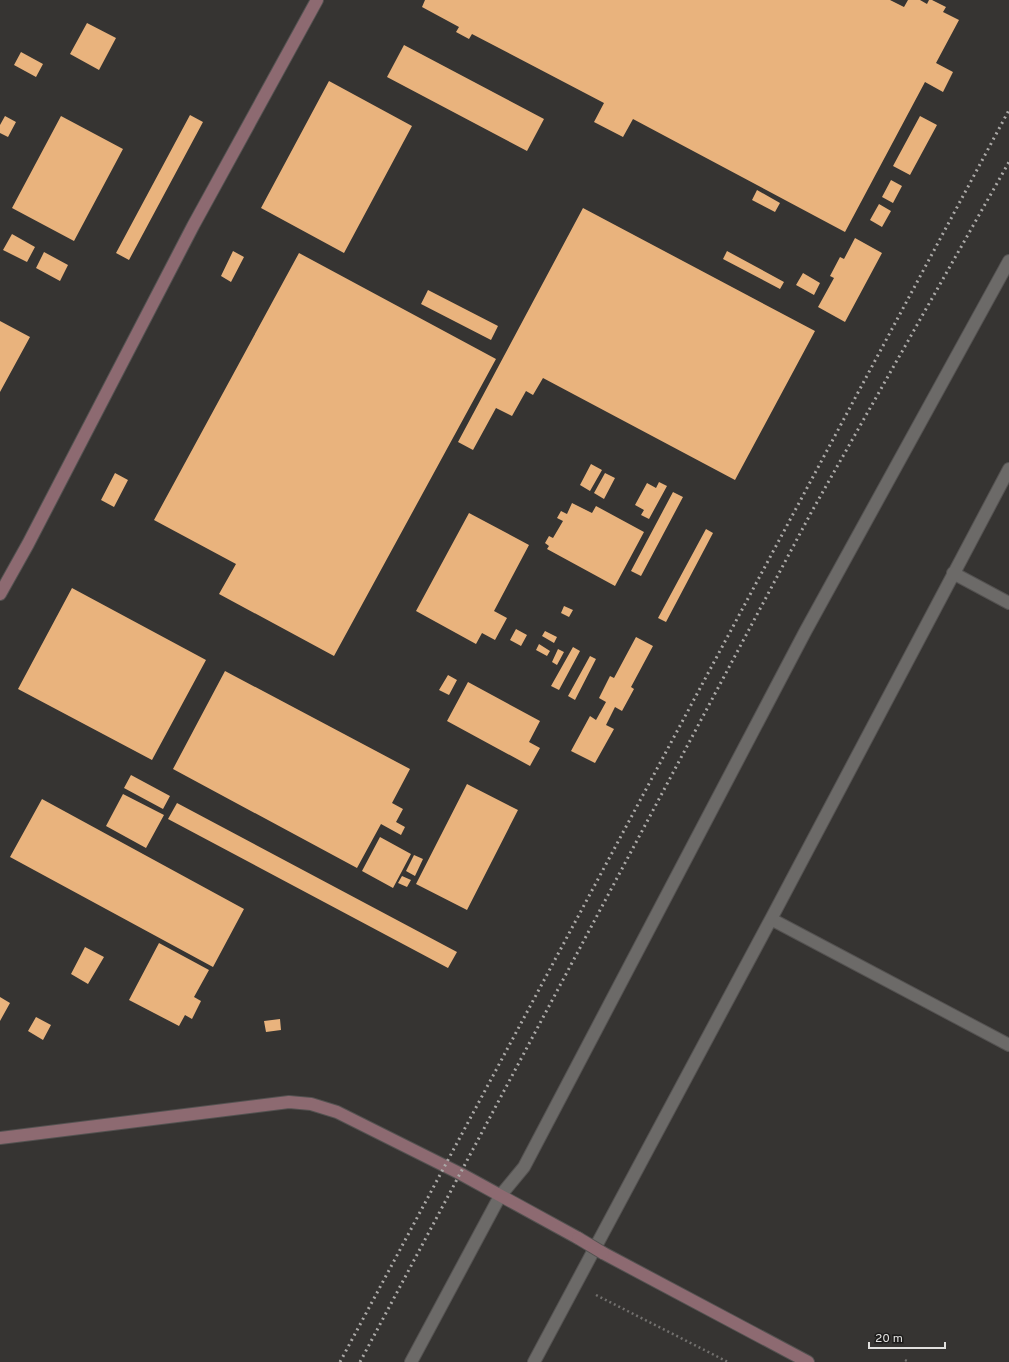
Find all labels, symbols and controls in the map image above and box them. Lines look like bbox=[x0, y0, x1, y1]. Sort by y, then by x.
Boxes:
scale bar bbox=[869, 1324, 945, 1350]
text: 20 m bbox=[875, 1331, 903, 1347]

